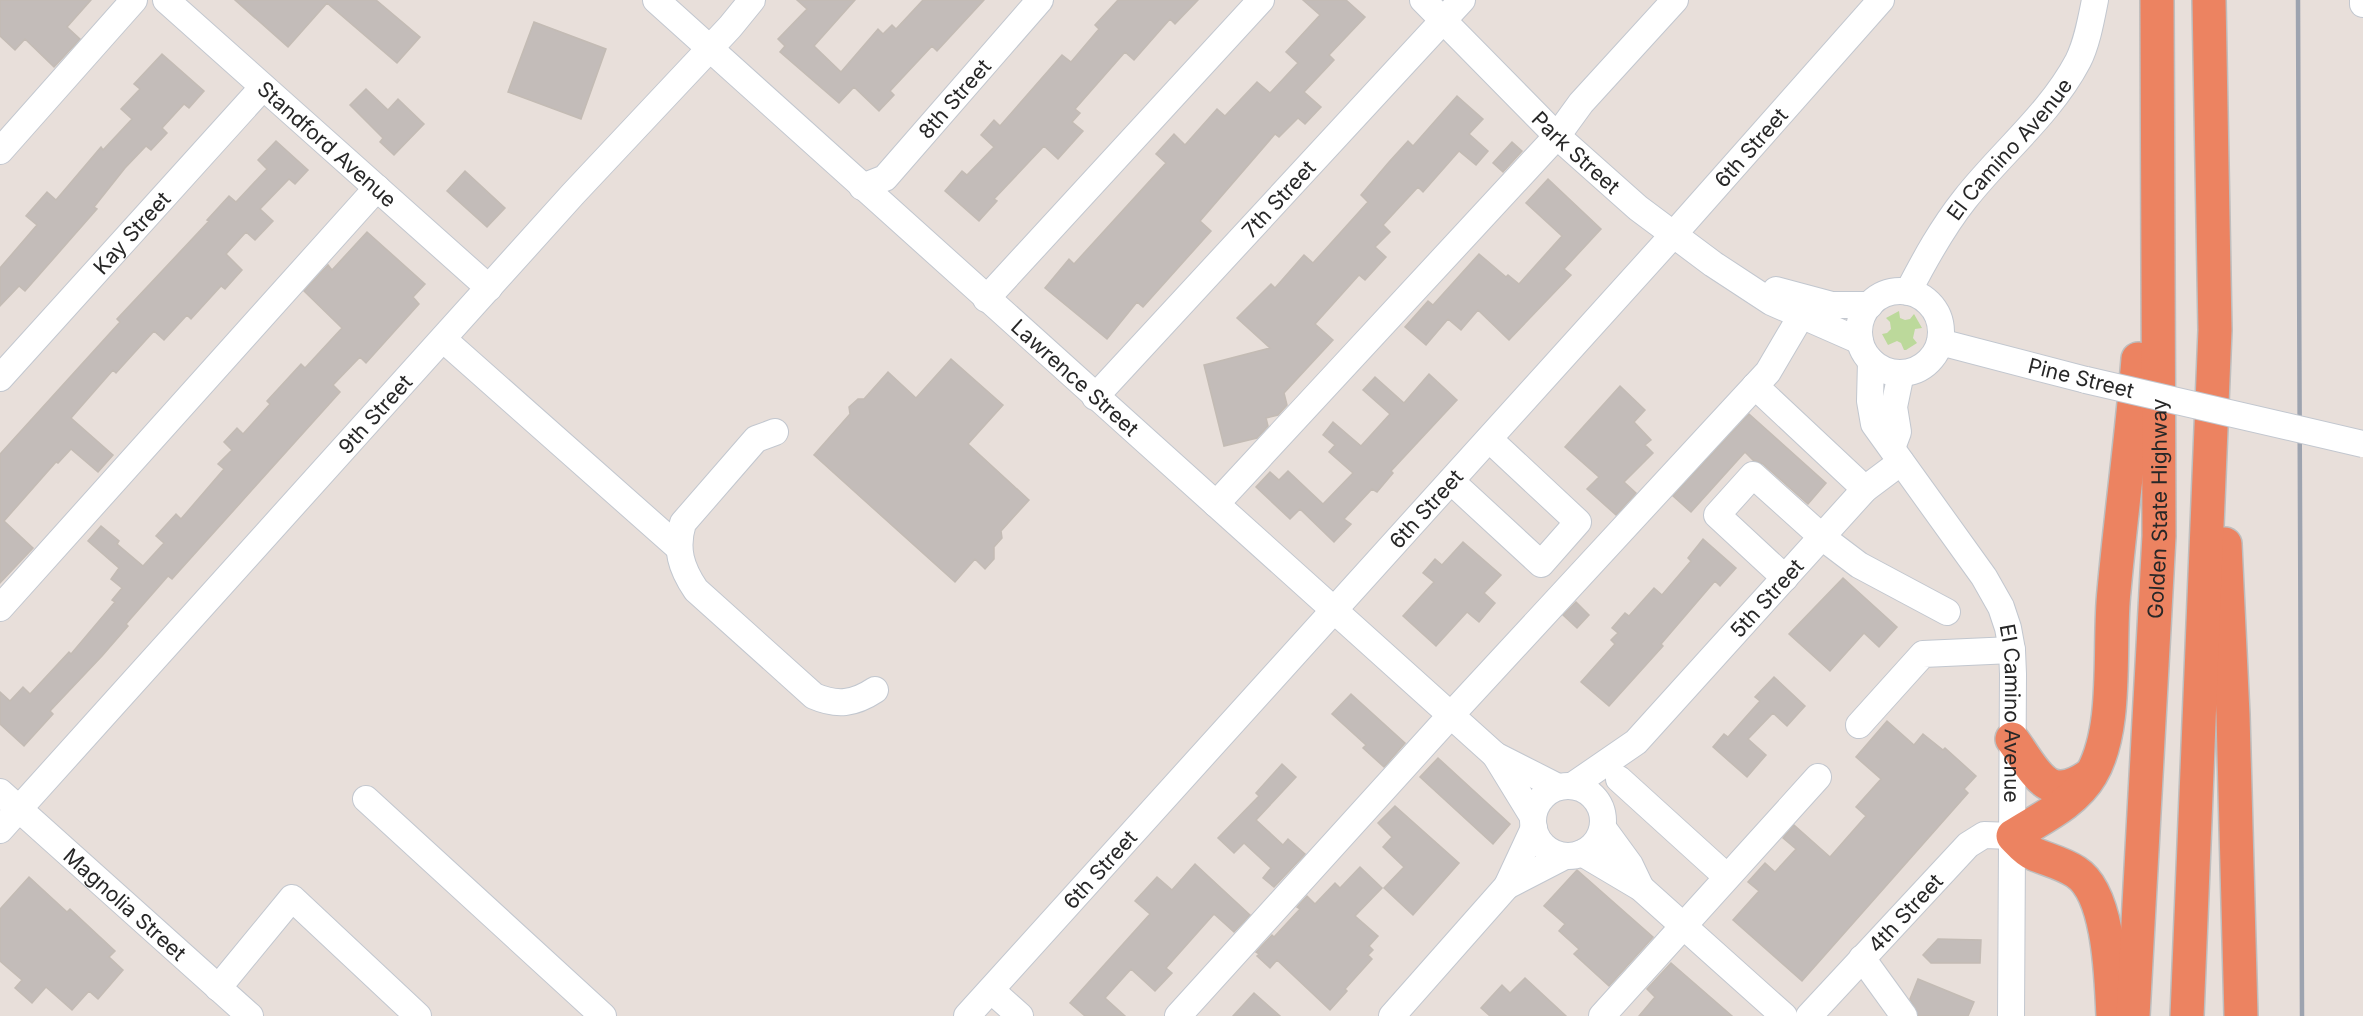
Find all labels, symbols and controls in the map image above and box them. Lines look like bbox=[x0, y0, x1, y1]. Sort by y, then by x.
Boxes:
street label: 8th Street bbox=[913, 54, 996, 144]
street label: El Camino Avenue bbox=[1941, 73, 2077, 225]
street label: Standford Avenue bbox=[253, 75, 402, 212]
street label: 6th Street bbox=[1709, 102, 1792, 192]
street label: Park Street bbox=[1527, 106, 1625, 199]
street label: 7th Street bbox=[1236, 155, 1320, 243]
street label: Kay Street bbox=[88, 186, 175, 279]
street label: Lawrence Street bbox=[1006, 314, 1144, 441]
street label: Pine Street bbox=[2025, 353, 2137, 403]
street label: 9th Street bbox=[333, 369, 417, 459]
street label: Golden State Highway bbox=[2142, 398, 2172, 619]
street label: 6th Street bbox=[1384, 464, 1468, 553]
street label: 5th Street bbox=[1725, 553, 1808, 642]
street label: El Camino Avenue bbox=[1995, 622, 2026, 803]
street label: 6th Street bbox=[1058, 824, 1142, 914]
street label: Magnolia Street bbox=[59, 843, 192, 966]
street label: 4th Street bbox=[1862, 868, 1948, 957]

